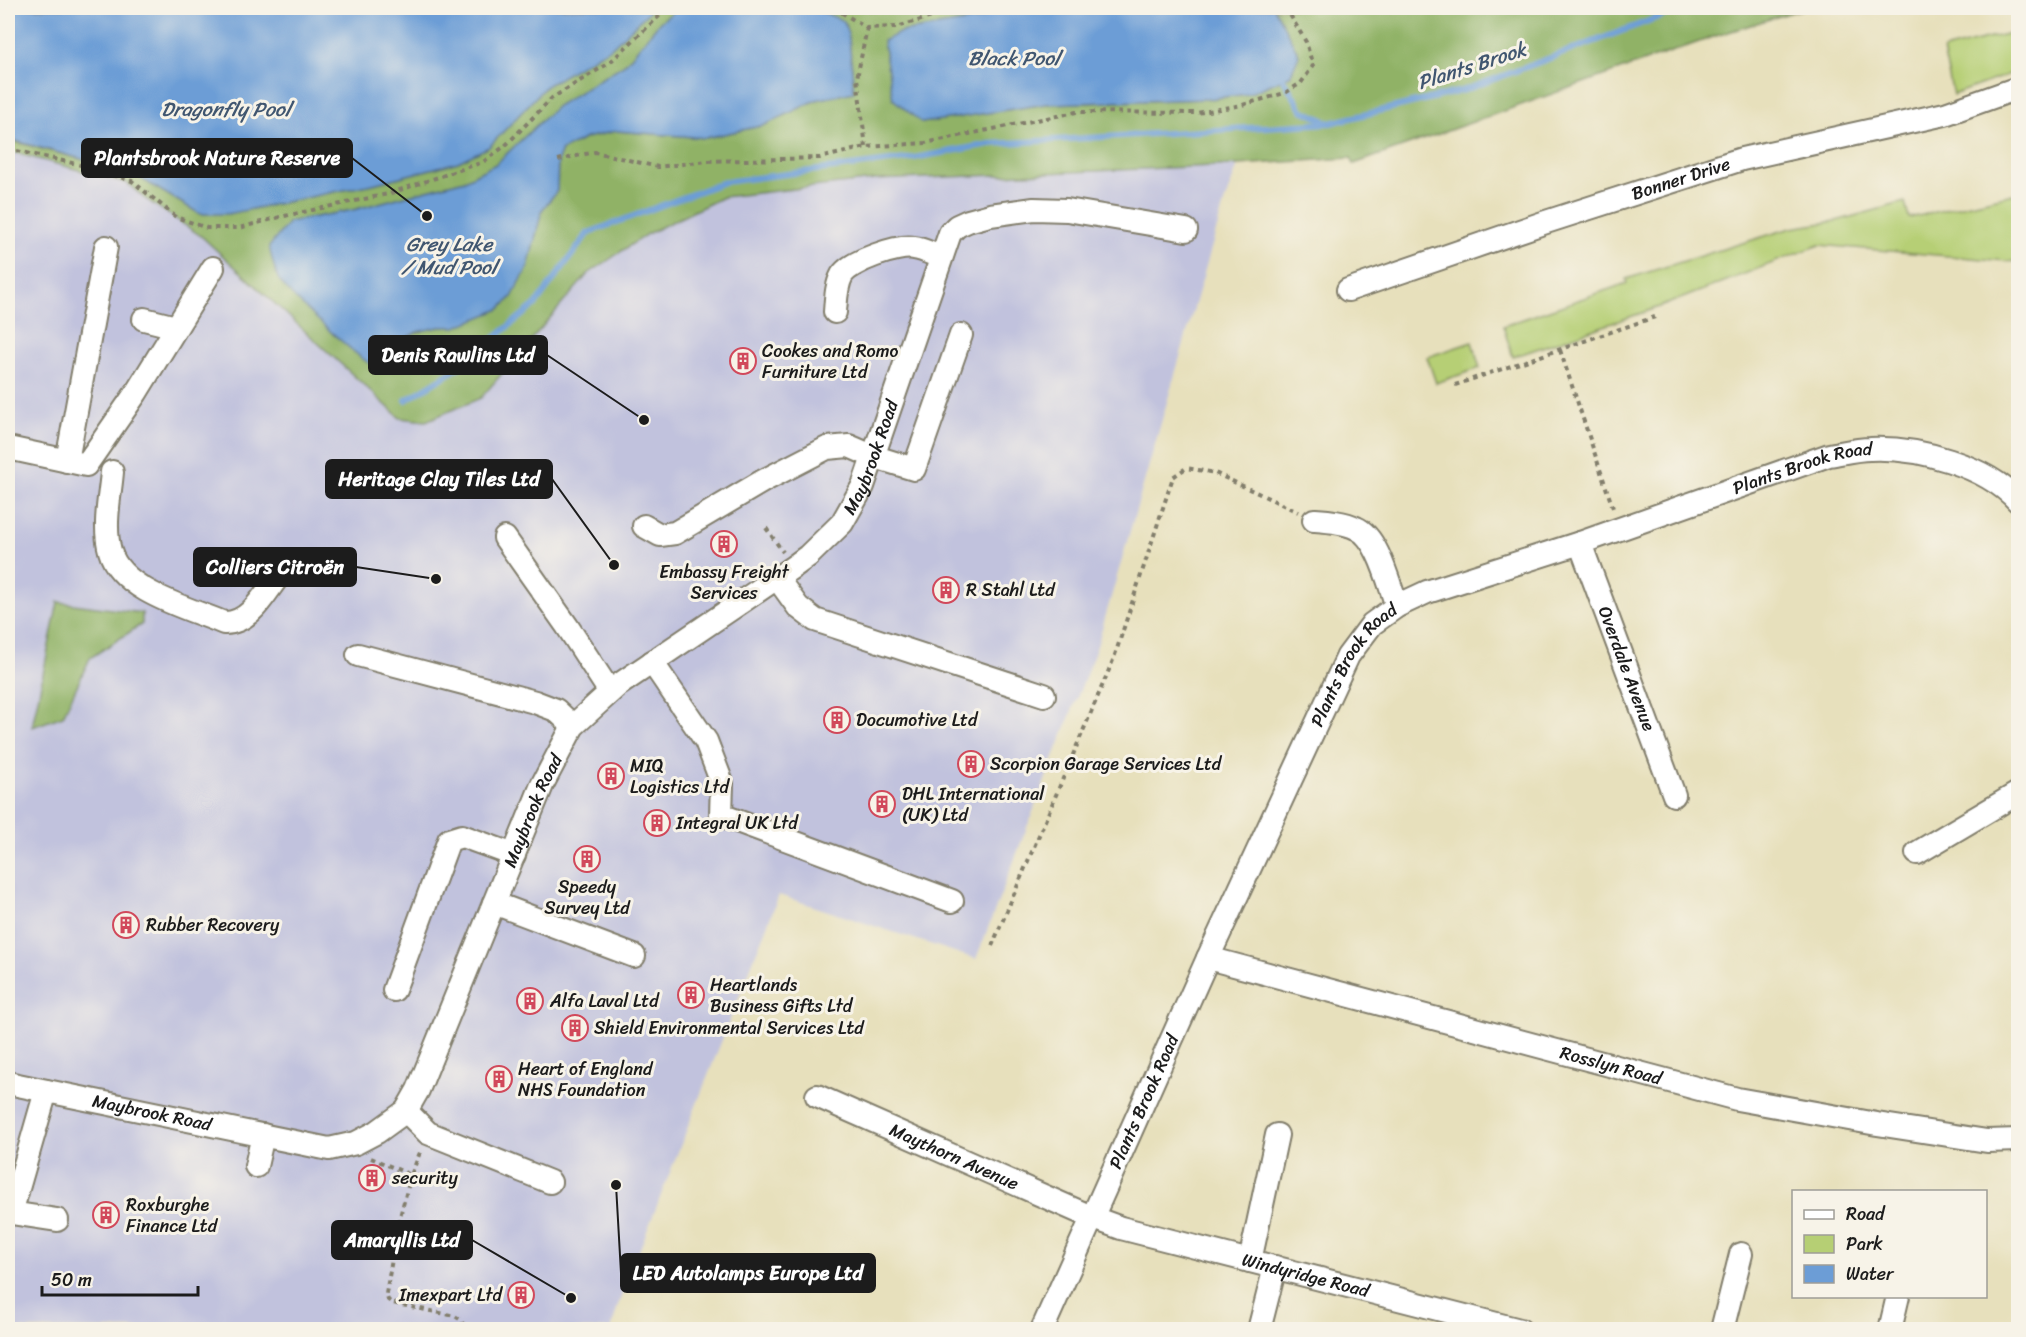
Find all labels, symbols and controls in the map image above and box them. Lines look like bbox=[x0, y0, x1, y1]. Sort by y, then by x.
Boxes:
water label: Plants Brook bbox=[1413, 31, 1532, 100]
water label: Black Pool bbox=[968, 41, 1064, 76]
water label: Dragonfly Pool bbox=[161, 92, 295, 127]
callout: Plantsbrook Nature Reserve bbox=[82, 139, 352, 177]
text: Plantsbrook Nature Reserve bbox=[94, 141, 340, 176]
street label: Bonner Drive bbox=[1627, 148, 1734, 209]
water label: Grey Lake / Mud Pool bbox=[400, 227, 501, 285]
place label: Cookes and Romo Furniture Ltd bbox=[762, 335, 899, 388]
callout: Denis Rawlins Ltd bbox=[369, 336, 547, 374]
text: Denis Rawlins Ltd bbox=[382, 338, 536, 373]
building icon: Cookes and Romo Furniture Ltd bbox=[728, 346, 758, 376]
street label: Maybrook Road bbox=[834, 394, 908, 521]
street label: Plants Brook Road bbox=[1728, 433, 1874, 504]
callout: Heritage Clay Tiles Ltd bbox=[326, 460, 552, 498]
text: Heritage Clay Tiles Ltd bbox=[337, 462, 542, 497]
building icon: Embassy Freight Services bbox=[709, 529, 739, 559]
callout: Colliers Citroën bbox=[194, 548, 356, 586]
text: Colliers Citroën bbox=[205, 550, 344, 585]
place label: Embassy Freight Services bbox=[659, 556, 789, 609]
place label: R Stahl Ltd bbox=[966, 574, 1056, 606]
building icon: R Stahl Ltd bbox=[931, 575, 961, 605]
street label: Plants Brook Road bbox=[1301, 594, 1405, 732]
street label: Overdale Avenue bbox=[1589, 601, 1665, 736]
place label: Documotive Ltd bbox=[856, 704, 979, 736]
building icon: Documotive Ltd bbox=[822, 705, 852, 735]
street label: Maybrook Road bbox=[494, 747, 572, 872]
place label: Scorpion Garage Services Ltd bbox=[990, 748, 1223, 780]
building icon: Scorpion Garage Services Ltd bbox=[956, 749, 986, 779]
place label: MIQ Logistics Ltd bbox=[630, 750, 731, 803]
building icon: MIQ Logistics Ltd bbox=[596, 761, 626, 791]
place label: DHL International (UK) Ltd bbox=[902, 778, 1045, 831]
building icon: DHL International (UK) Ltd bbox=[867, 789, 897, 819]
place label: Integral UK Ltd bbox=[675, 807, 799, 839]
building icon: Integral UK Ltd bbox=[642, 808, 672, 838]
building icon: Speedy Survey Ltd bbox=[572, 844, 602, 874]
place label: Speedy Survey Ltd bbox=[544, 871, 631, 924]
place label: Rubber Recovery bbox=[146, 909, 280, 941]
building icon: Rubber Recovery bbox=[111, 910, 141, 940]
place label: Heartlands Business Gifts Ltd bbox=[710, 969, 854, 1022]
building icon: Heartlands Business Gifts Ltd bbox=[676, 980, 706, 1010]
place label: Alfa Laval Ltd bbox=[549, 985, 660, 1017]
building icon: Alfa Laval Ltd bbox=[515, 986, 545, 1016]
place label: Shield Environmental Services Ltd bbox=[594, 1012, 865, 1044]
building icon: Shield Environmental Services Ltd bbox=[560, 1013, 590, 1043]
street label: Plants Brook Road bbox=[1100, 1028, 1189, 1174]
street label: Rosslyn Road bbox=[1556, 1037, 1667, 1095]
place label: Heart of England NHS Foundation bbox=[518, 1053, 654, 1106]
building icon: Heart of England NHS Foundation bbox=[484, 1064, 514, 1094]
street label: Maybrook Road bbox=[89, 1085, 216, 1141]
street label: Maythorn Avenue bbox=[884, 1114, 1024, 1199]
place label: security bbox=[391, 1162, 458, 1194]
building icon: security bbox=[357, 1163, 387, 1193]
place label: Roxburghe Finance Ltd bbox=[126, 1189, 219, 1242]
legend bbox=[1792, 1190, 1987, 1298]
text: Road bbox=[1846, 1198, 1886, 1230]
building icon: Roxburghe Finance Ltd bbox=[91, 1200, 121, 1230]
callout: Amaryllis Ltd bbox=[332, 1221, 472, 1259]
text: Amaryllis Ltd bbox=[343, 1223, 461, 1258]
text: Park bbox=[1846, 1228, 1883, 1260]
street label: Windyridge Road bbox=[1239, 1244, 1374, 1307]
callout: LED Autolamps Europe Ltd bbox=[621, 1254, 875, 1292]
text: LED Autolamps Europe Ltd bbox=[633, 1256, 866, 1291]
text: Water bbox=[1846, 1258, 1895, 1290]
scale bar bbox=[42, 1259, 198, 1297]
text: 50 m bbox=[51, 1264, 92, 1296]
place label: Imexpart Ltd bbox=[398, 1279, 503, 1311]
building icon: Imexpart Ltd bbox=[506, 1280, 536, 1310]

